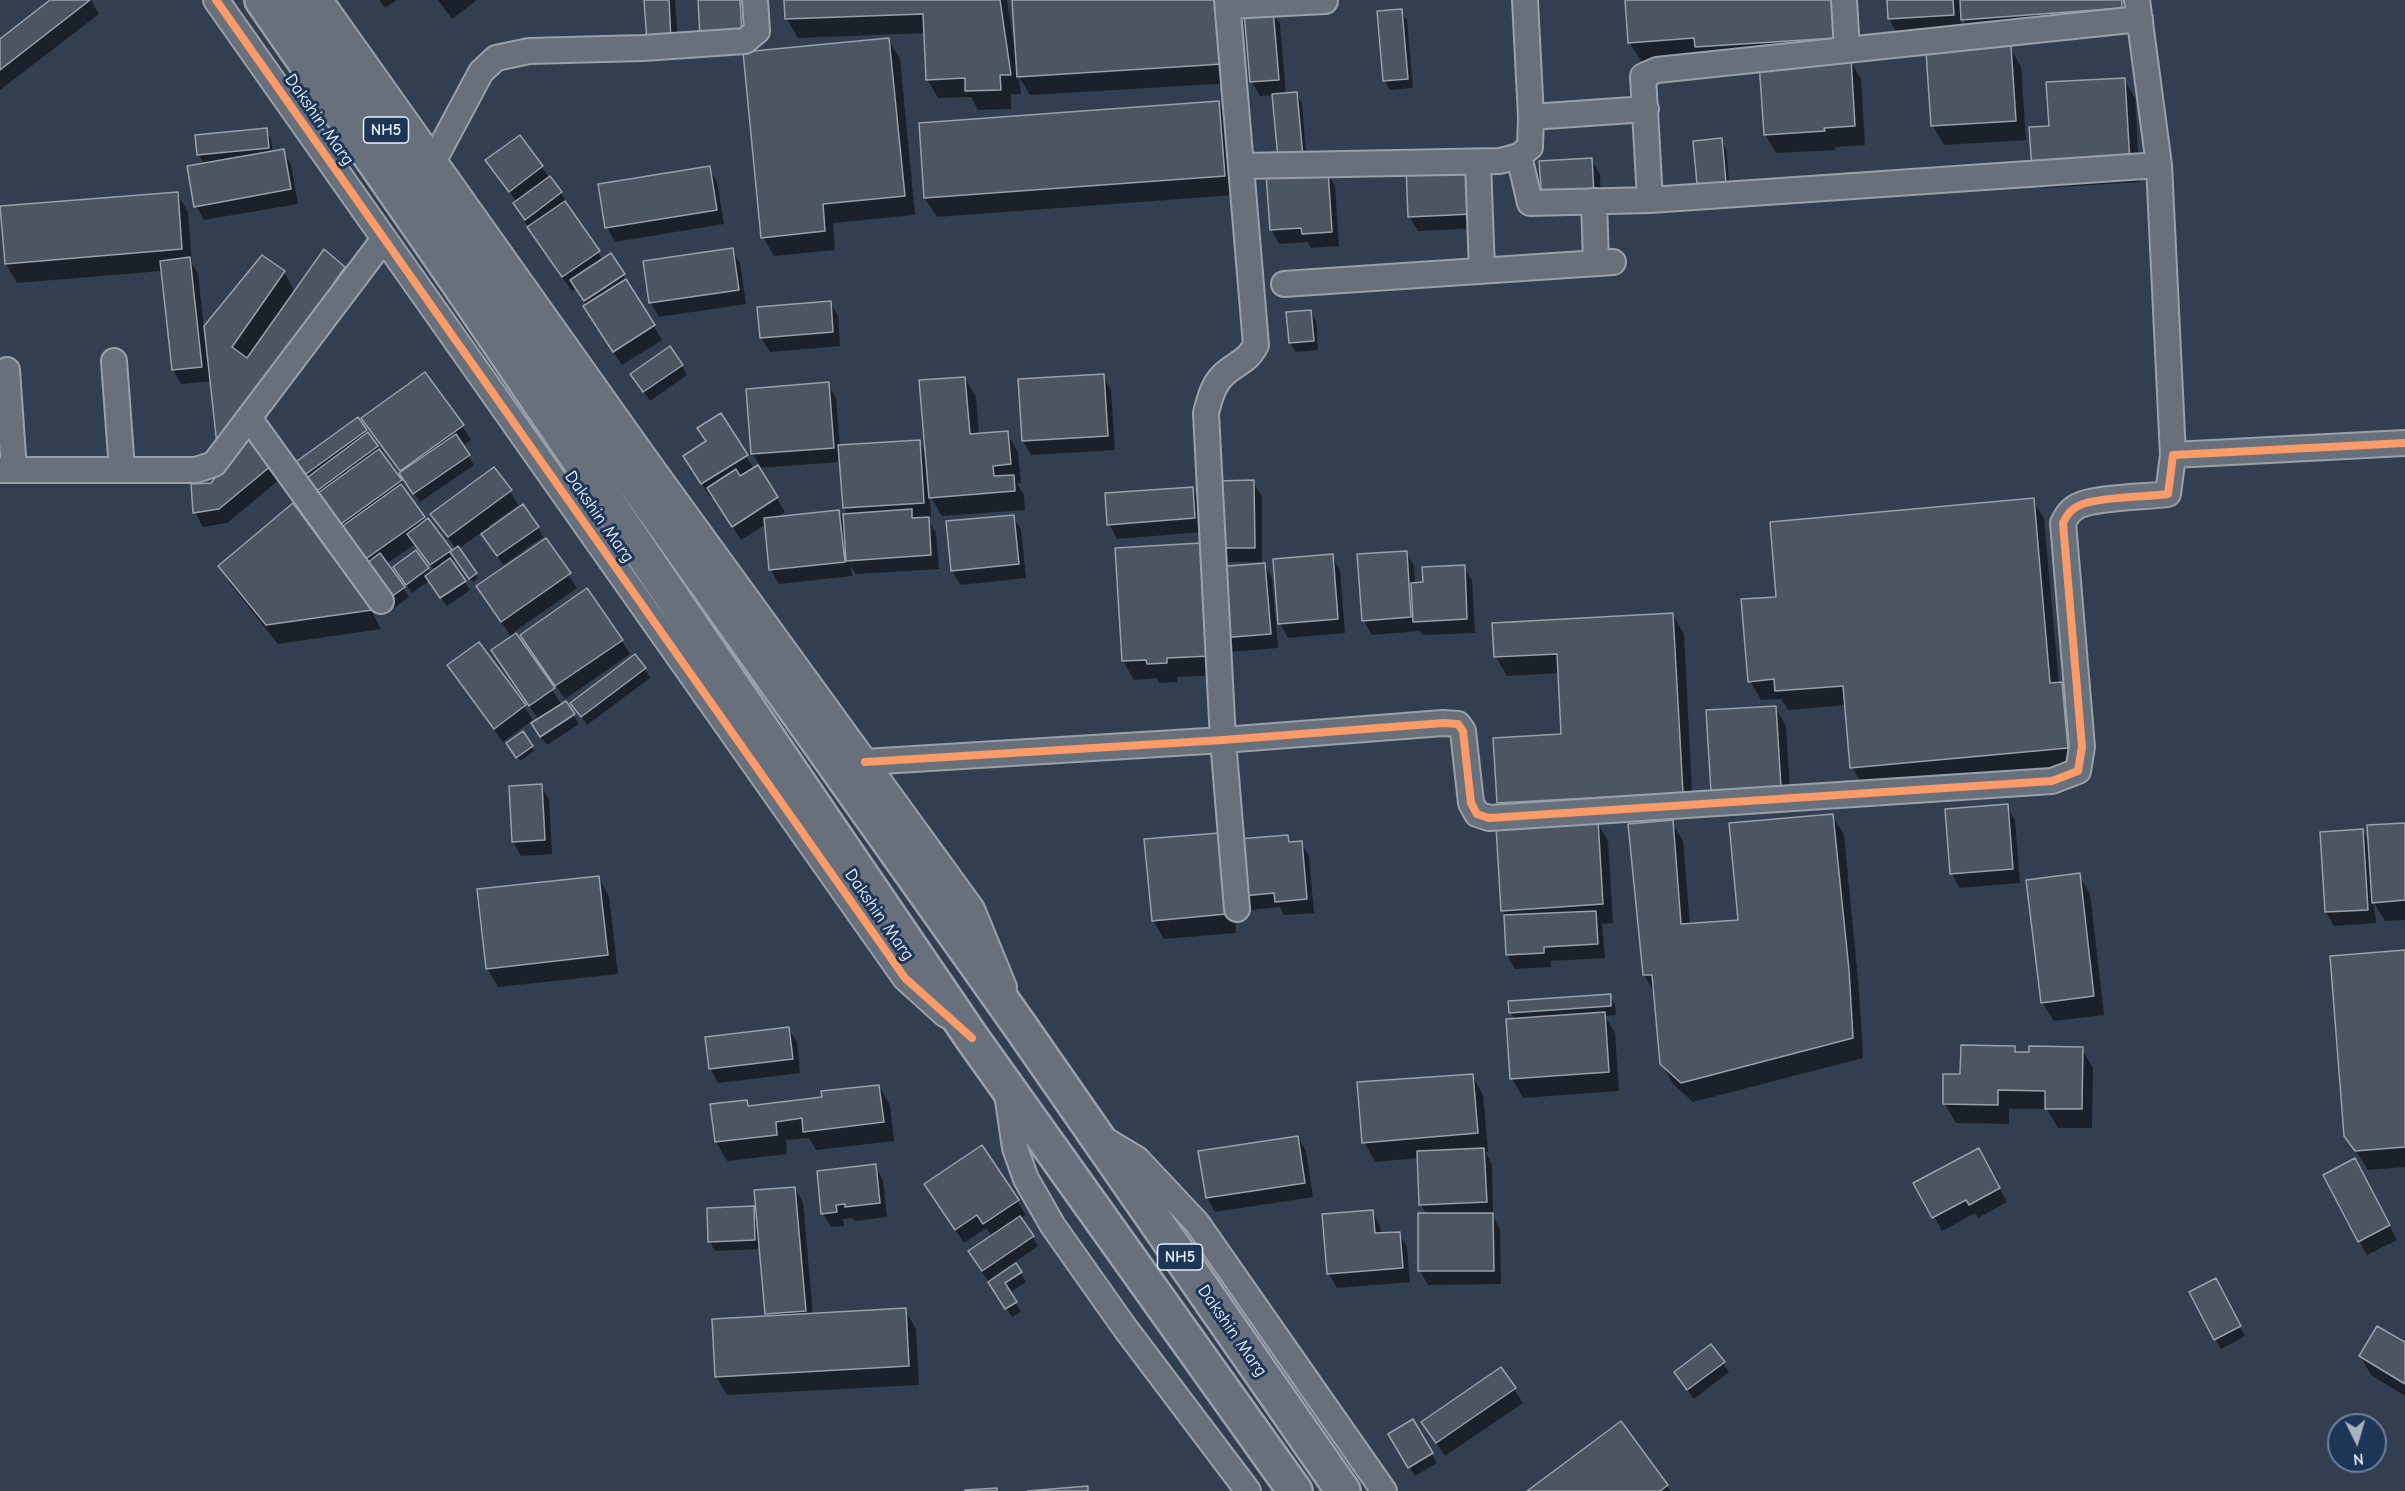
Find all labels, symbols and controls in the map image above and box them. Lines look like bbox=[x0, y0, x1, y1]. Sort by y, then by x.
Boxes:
street label: Dakshin Marg bbox=[279, 70, 359, 170]
road number: NH5 bbox=[364, 117, 408, 143]
street label: Dakshin Marg bbox=[559, 467, 639, 567]
street label: Dakshin Marg bbox=[839, 865, 919, 965]
road number: NH5 bbox=[1158, 1244, 1202, 1270]
street label: Dakshin Marg bbox=[1192, 1281, 1272, 1381]
north arrow bbox=[2327, 1413, 2387, 1473]
text: N bbox=[2352, 1450, 2364, 1468]

